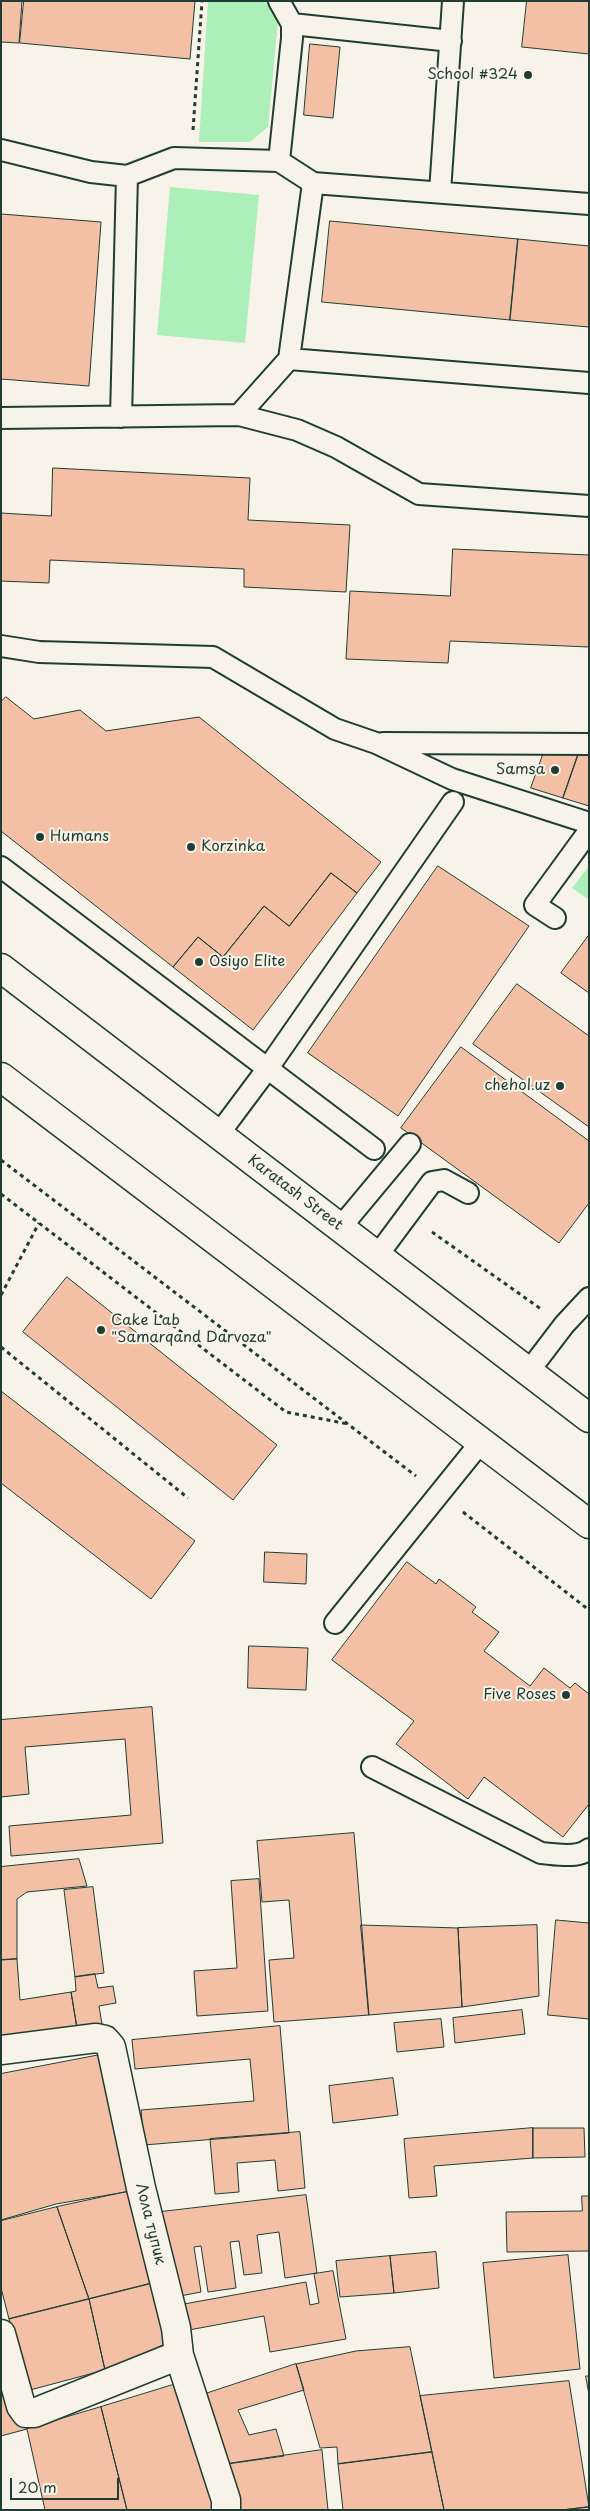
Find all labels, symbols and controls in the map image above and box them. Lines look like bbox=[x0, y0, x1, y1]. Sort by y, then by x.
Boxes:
place label: School #324 bbox=[427, 66, 518, 84]
marker: School #324 bbox=[522, 69, 534, 81]
place label: Samsa bbox=[496, 761, 545, 779]
marker: Samsa bbox=[549, 764, 561, 776]
place label: Humans bbox=[50, 828, 109, 846]
marker: Humans bbox=[34, 831, 46, 843]
place label: Korzinka bbox=[201, 838, 265, 856]
marker: Korzinka bbox=[185, 841, 197, 853]
place label: Osiyo Elite bbox=[209, 953, 285, 971]
marker: Osiyo Elite bbox=[193, 956, 205, 968]
place label: chehol.uz bbox=[484, 1077, 550, 1095]
marker: chehol.uz bbox=[554, 1080, 566, 1092]
street label: Karatash Street bbox=[244, 1151, 346, 1235]
place label: Cake Lab "Samarqand Darvoza" bbox=[111, 1312, 272, 1347]
marker: Cake Lab "Samarqand Darvoza" bbox=[95, 1324, 107, 1336]
place label: Five Roses bbox=[483, 1686, 556, 1704]
marker: Five Roses bbox=[560, 1689, 572, 1701]
street label: Лола тупик bbox=[131, 2181, 169, 2267]
scale bar bbox=[12, 2468, 121, 2500]
text: 20 m bbox=[18, 2475, 57, 2498]

